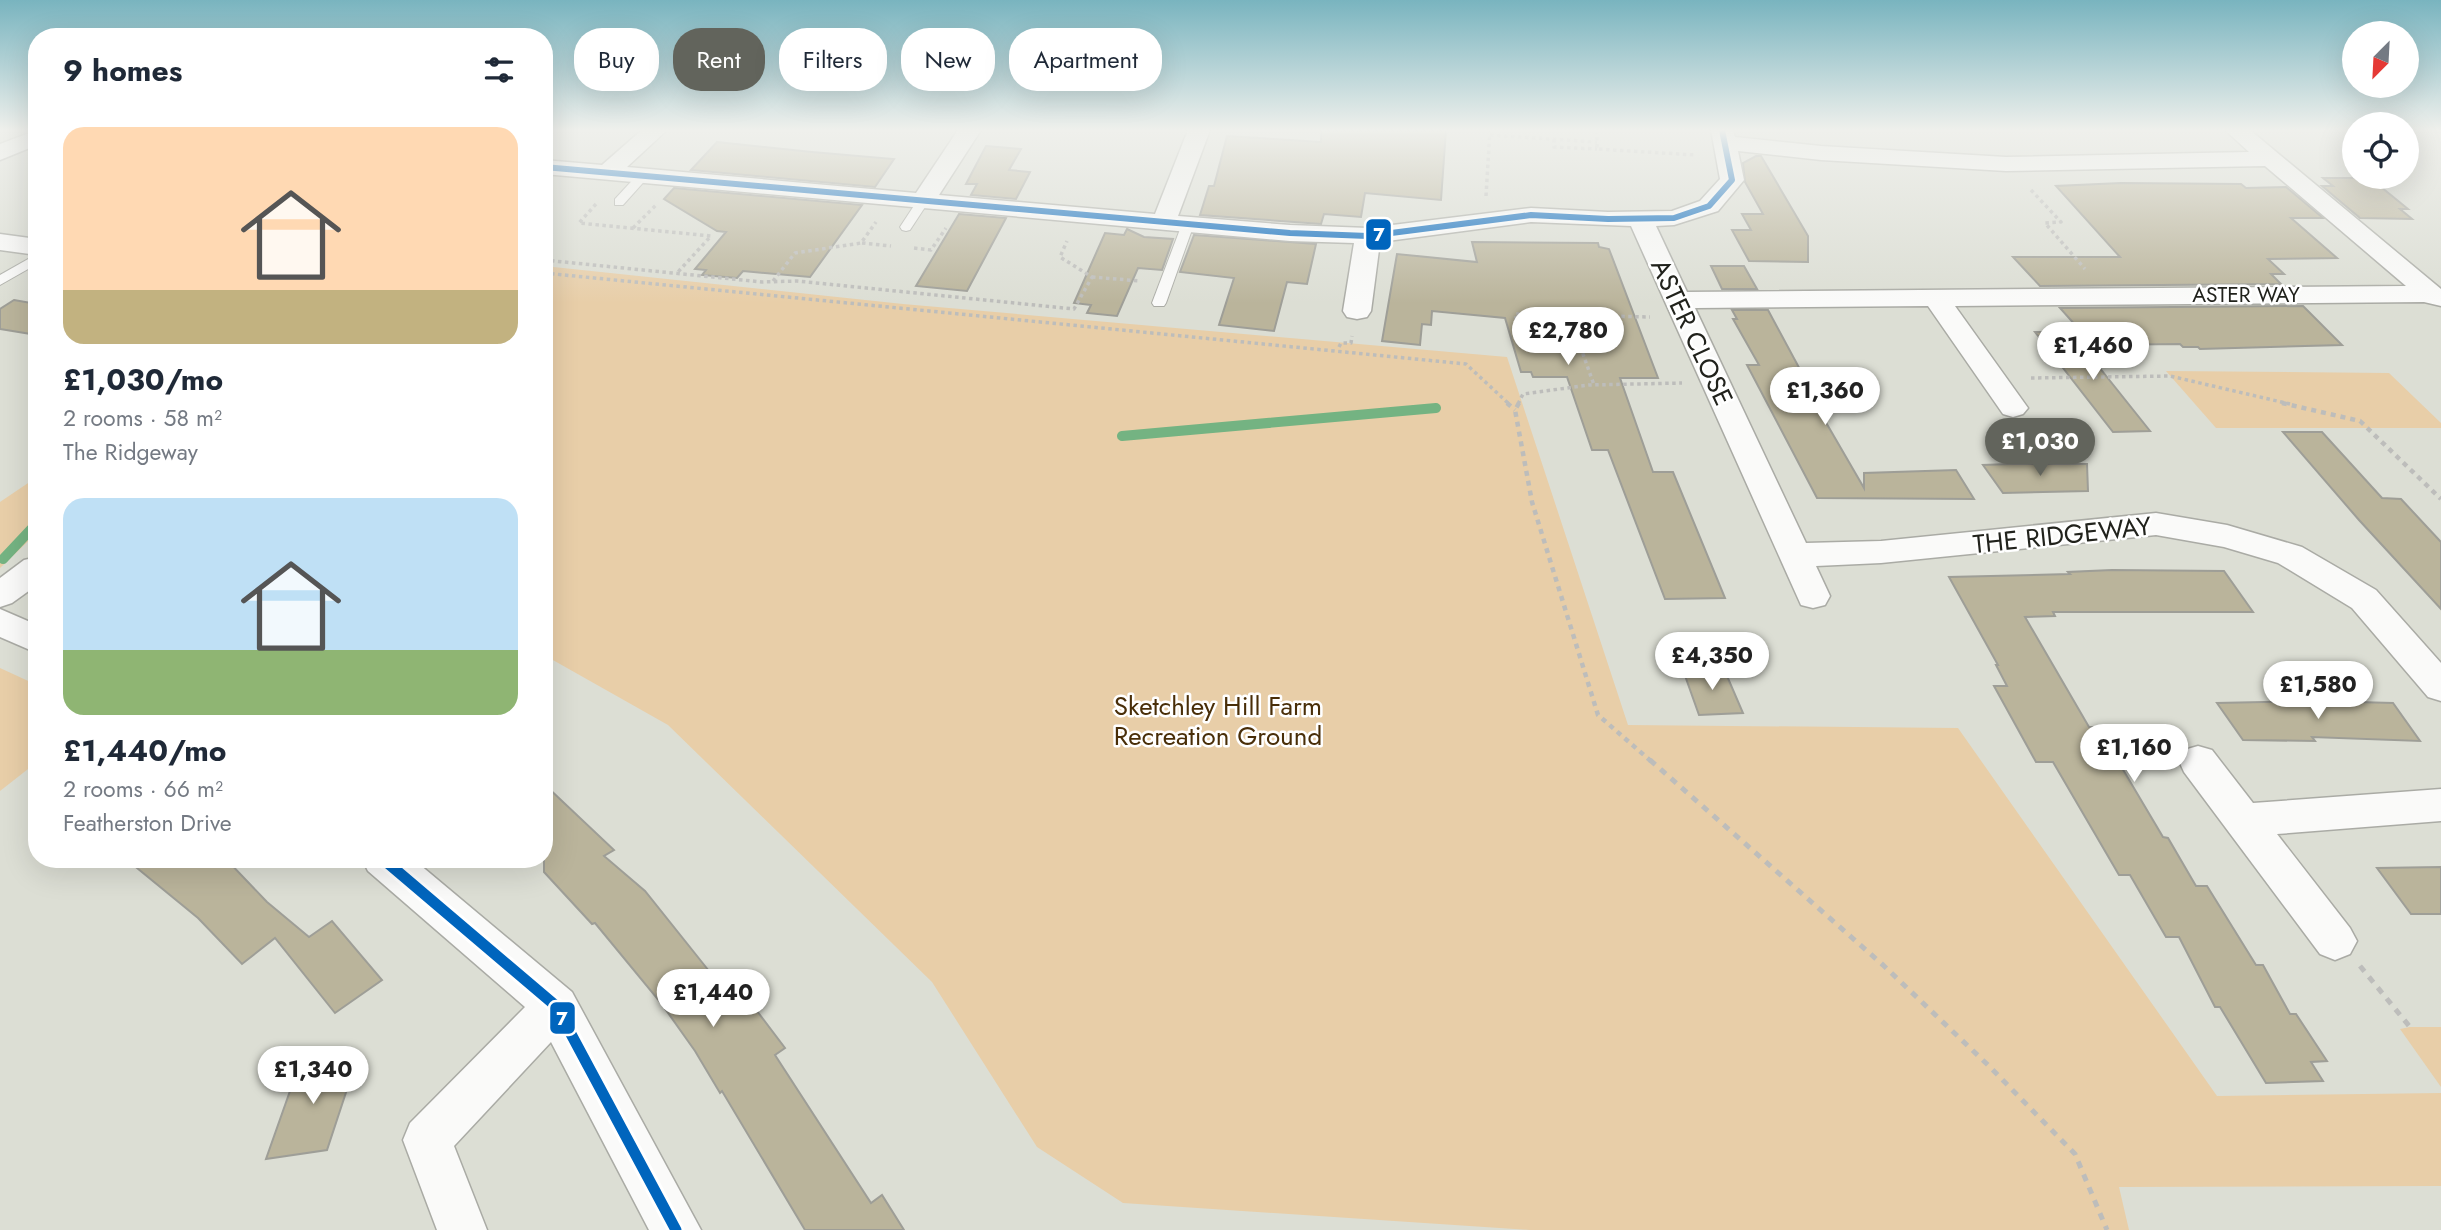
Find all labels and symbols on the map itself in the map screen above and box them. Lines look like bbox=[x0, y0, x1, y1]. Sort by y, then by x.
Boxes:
north arrow bbox=[2342, 21, 2418, 98]
line badge: 7 bbox=[1365, 218, 1392, 251]
text: 7 bbox=[1373, 221, 1385, 248]
street label: ASTER CLOSE bbox=[1641, 252, 1743, 412]
street label: ASTER WAY bbox=[2192, 280, 2300, 310]
pin: £2,780 bbox=[1511, 308, 1625, 367]
pin: £1,460 bbox=[2036, 322, 2150, 382]
pin: £1,360 bbox=[1768, 368, 1882, 427]
pin: £1,030 bbox=[1983, 419, 2097, 478]
street label: THE RIDGEWAY bbox=[1971, 507, 2153, 563]
pin: £4,350 bbox=[1655, 632, 1769, 692]
pin: £1,580 bbox=[2261, 662, 2375, 721]
park label: Sketchley Hill Farm Recreation Ground bbox=[1114, 687, 1322, 755]
pin: £1,160 bbox=[2077, 724, 2191, 784]
pin: £1,440 bbox=[656, 970, 770, 1029]
line badge: 7 bbox=[549, 1001, 576, 1035]
text: 7 bbox=[556, 1005, 568, 1032]
pin: £1,340 bbox=[256, 1046, 370, 1106]

